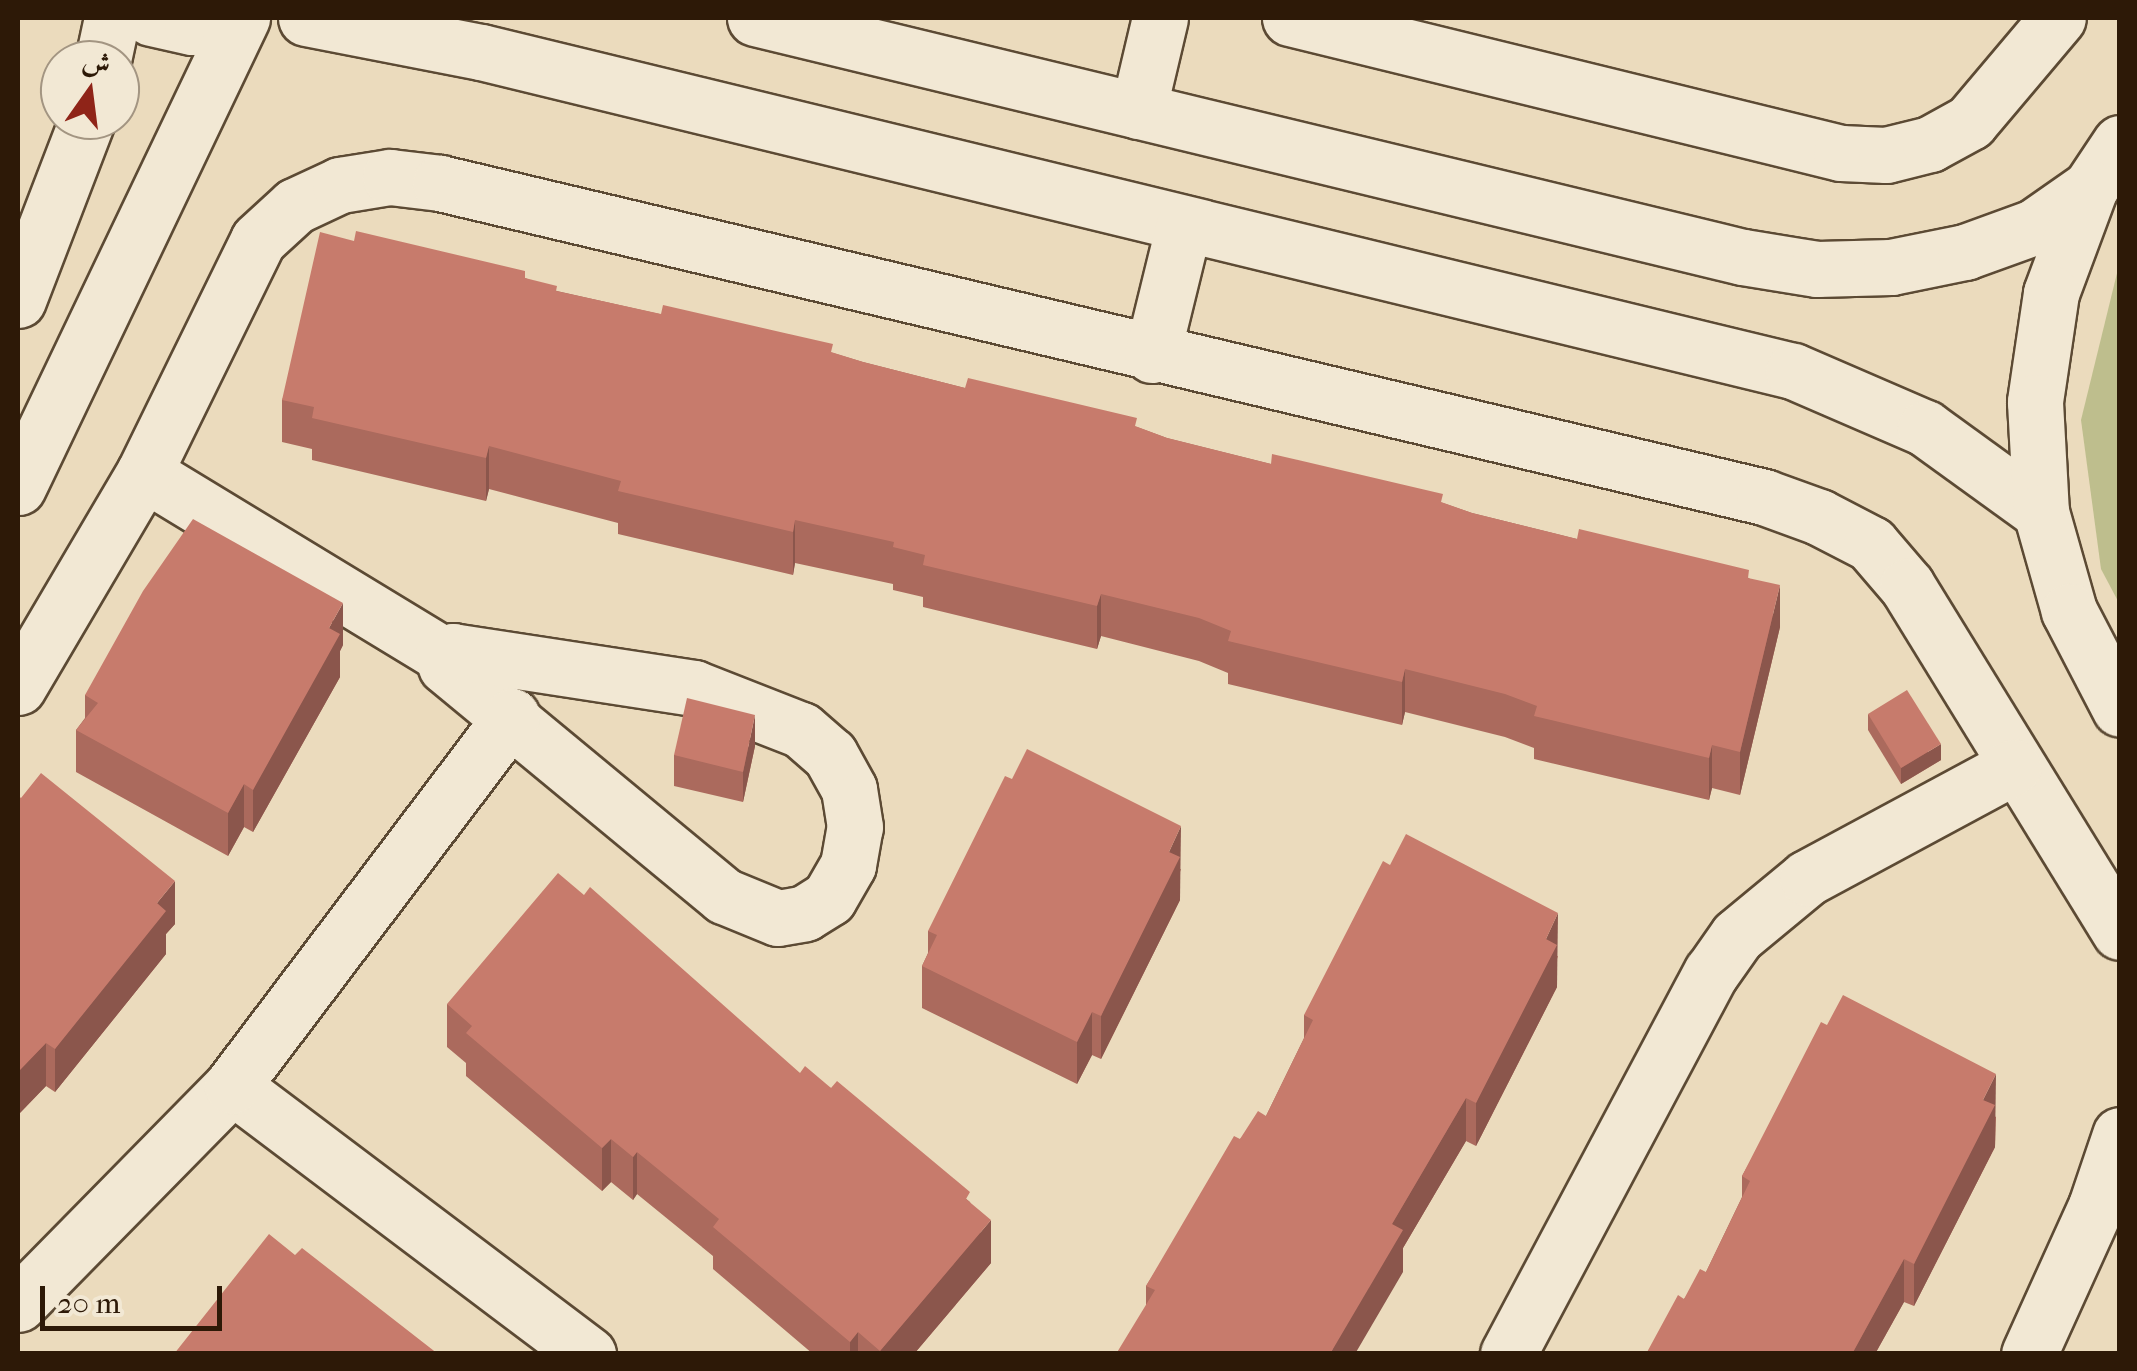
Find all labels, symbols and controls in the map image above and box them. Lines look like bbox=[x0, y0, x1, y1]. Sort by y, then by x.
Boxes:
north arrow bbox=[40, 40, 140, 140]
text: ش bbox=[79, 43, 114, 82]
scale bar bbox=[45, 1266, 228, 1328]
text: 20 m bbox=[57, 1286, 120, 1321]

